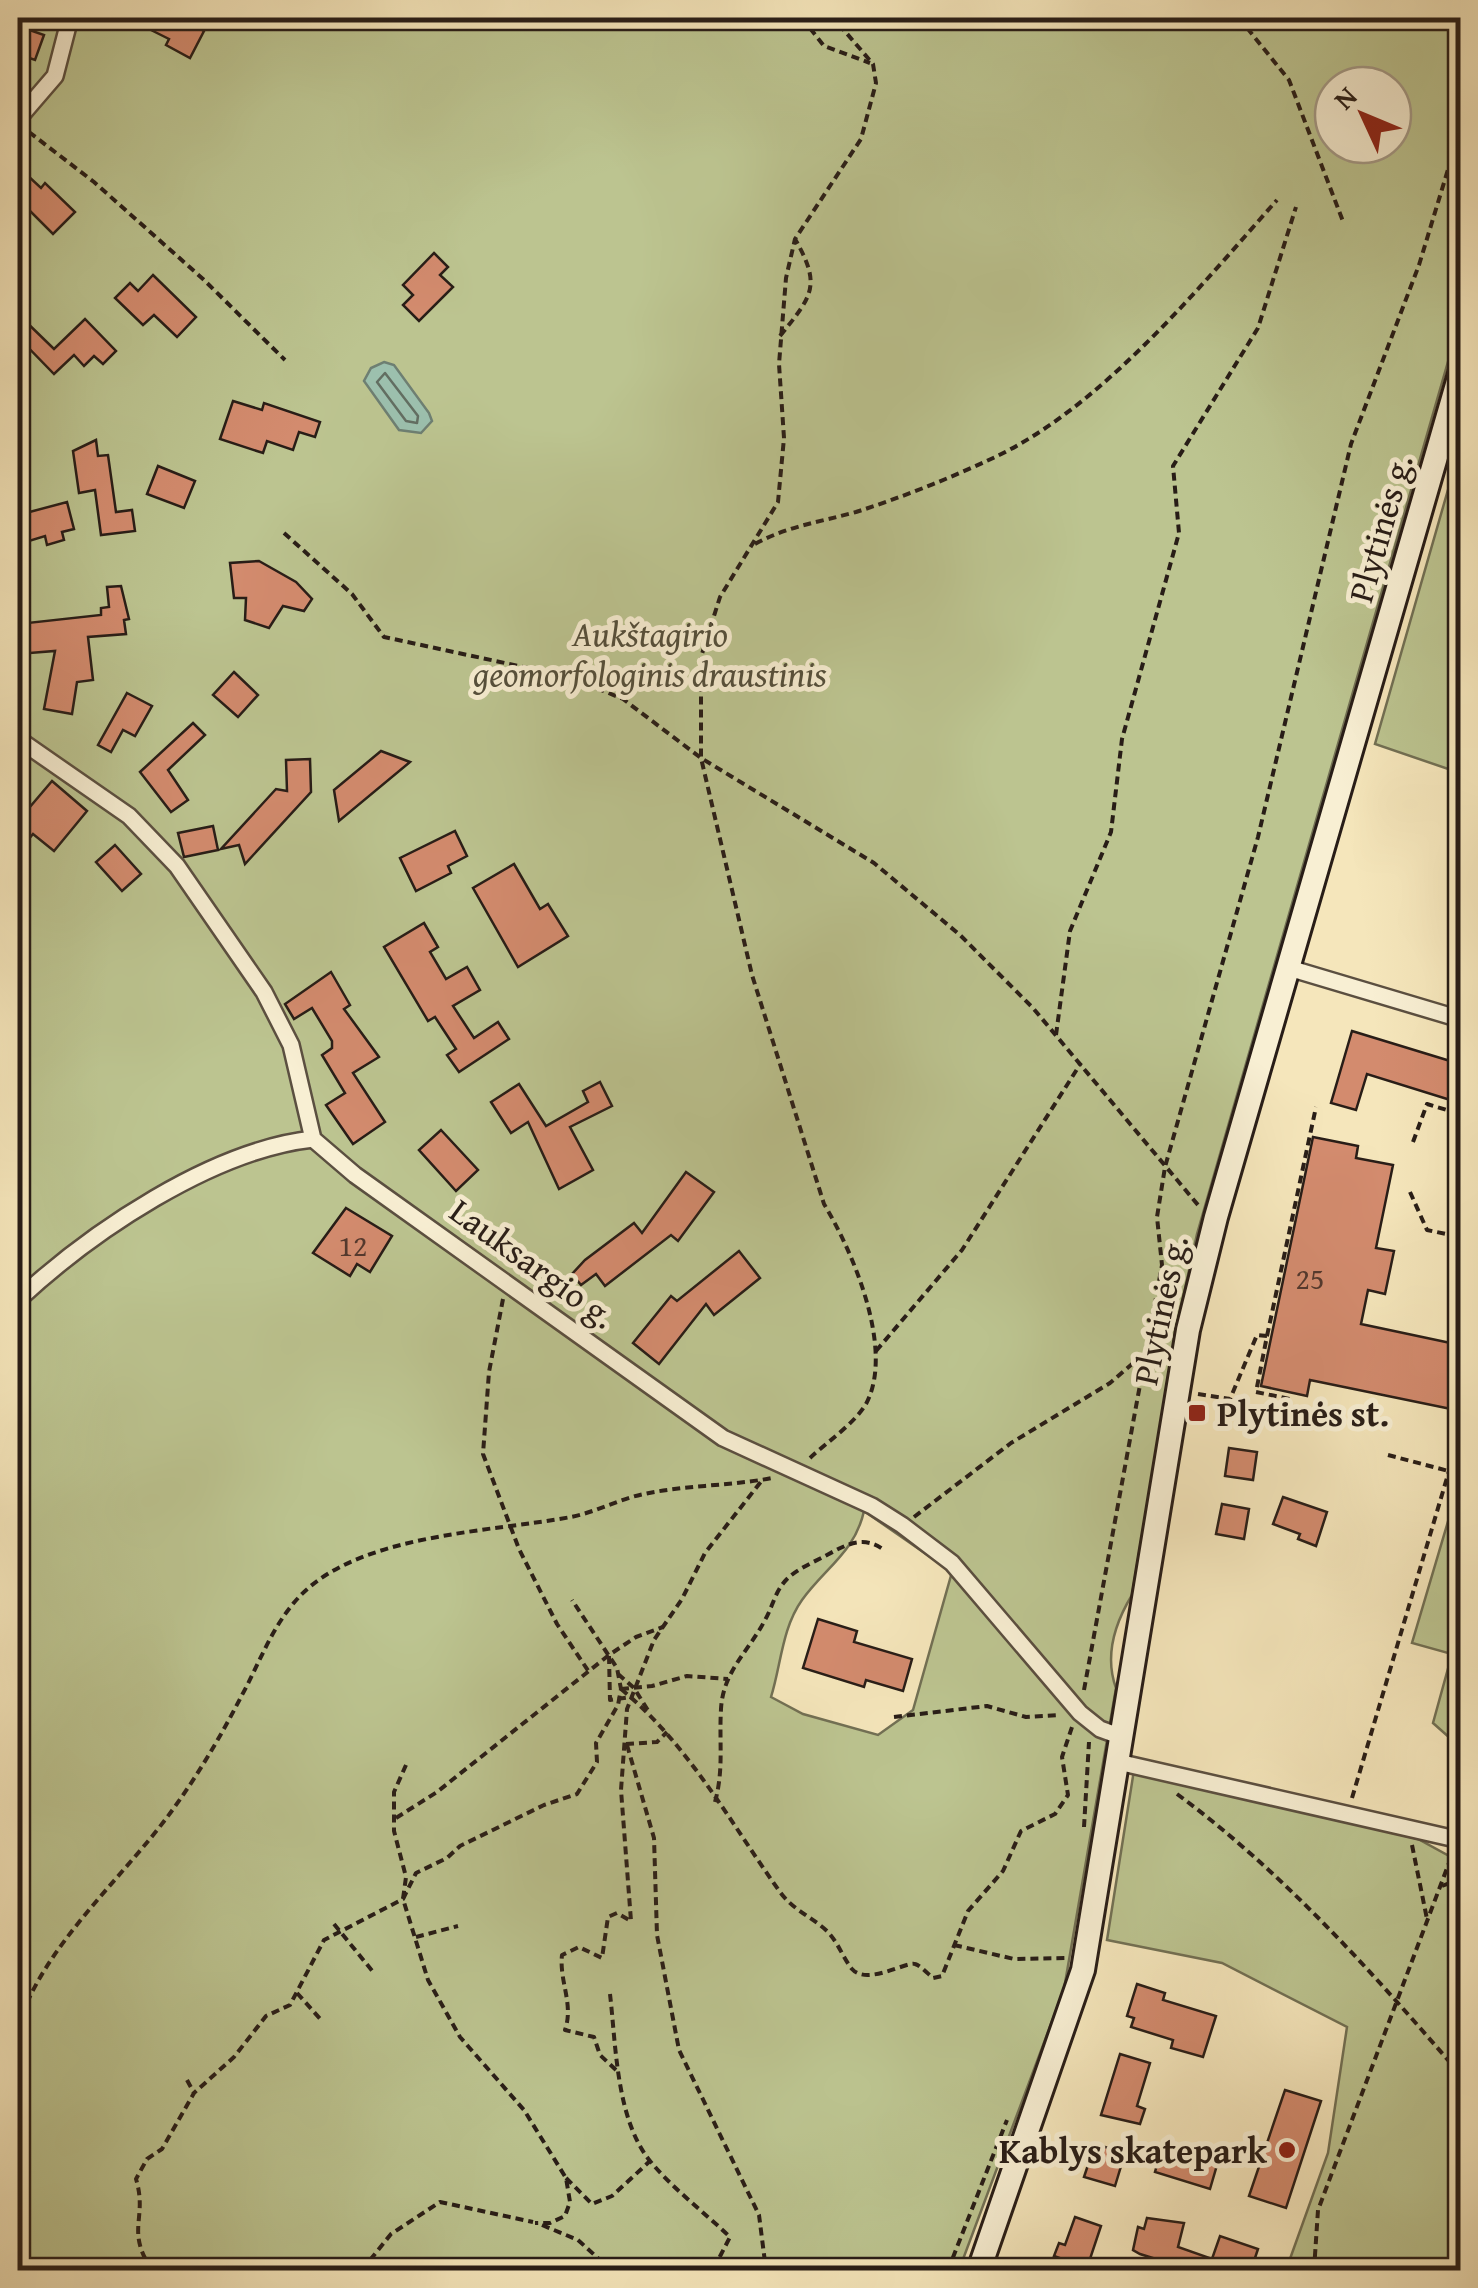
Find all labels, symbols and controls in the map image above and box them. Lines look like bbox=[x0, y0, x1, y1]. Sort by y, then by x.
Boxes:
north arrow bbox=[1313, 65, 1413, 165]
text: N bbox=[1323, 76, 1366, 118]
street label: Plytinės g. bbox=[1335, 448, 1425, 608]
park label: Aukštagirio geomorfologinis draustinis bbox=[472, 608, 827, 699]
street label: Lauksargio g. bbox=[440, 1185, 626, 1341]
house number: 12 bbox=[339, 1223, 367, 1267]
street label: Plytinės g. bbox=[1119, 1230, 1201, 1390]
house number: 25 bbox=[1296, 1256, 1324, 1300]
place label: Plytinės st. bbox=[1217, 1388, 1389, 1439]
marker: Plytinės st. bbox=[1186, 1402, 1208, 1424]
place label: Kablys skatepark bbox=[999, 2125, 1268, 2176]
marker: Kablys skatepark bbox=[1276, 2139, 1298, 2161]

